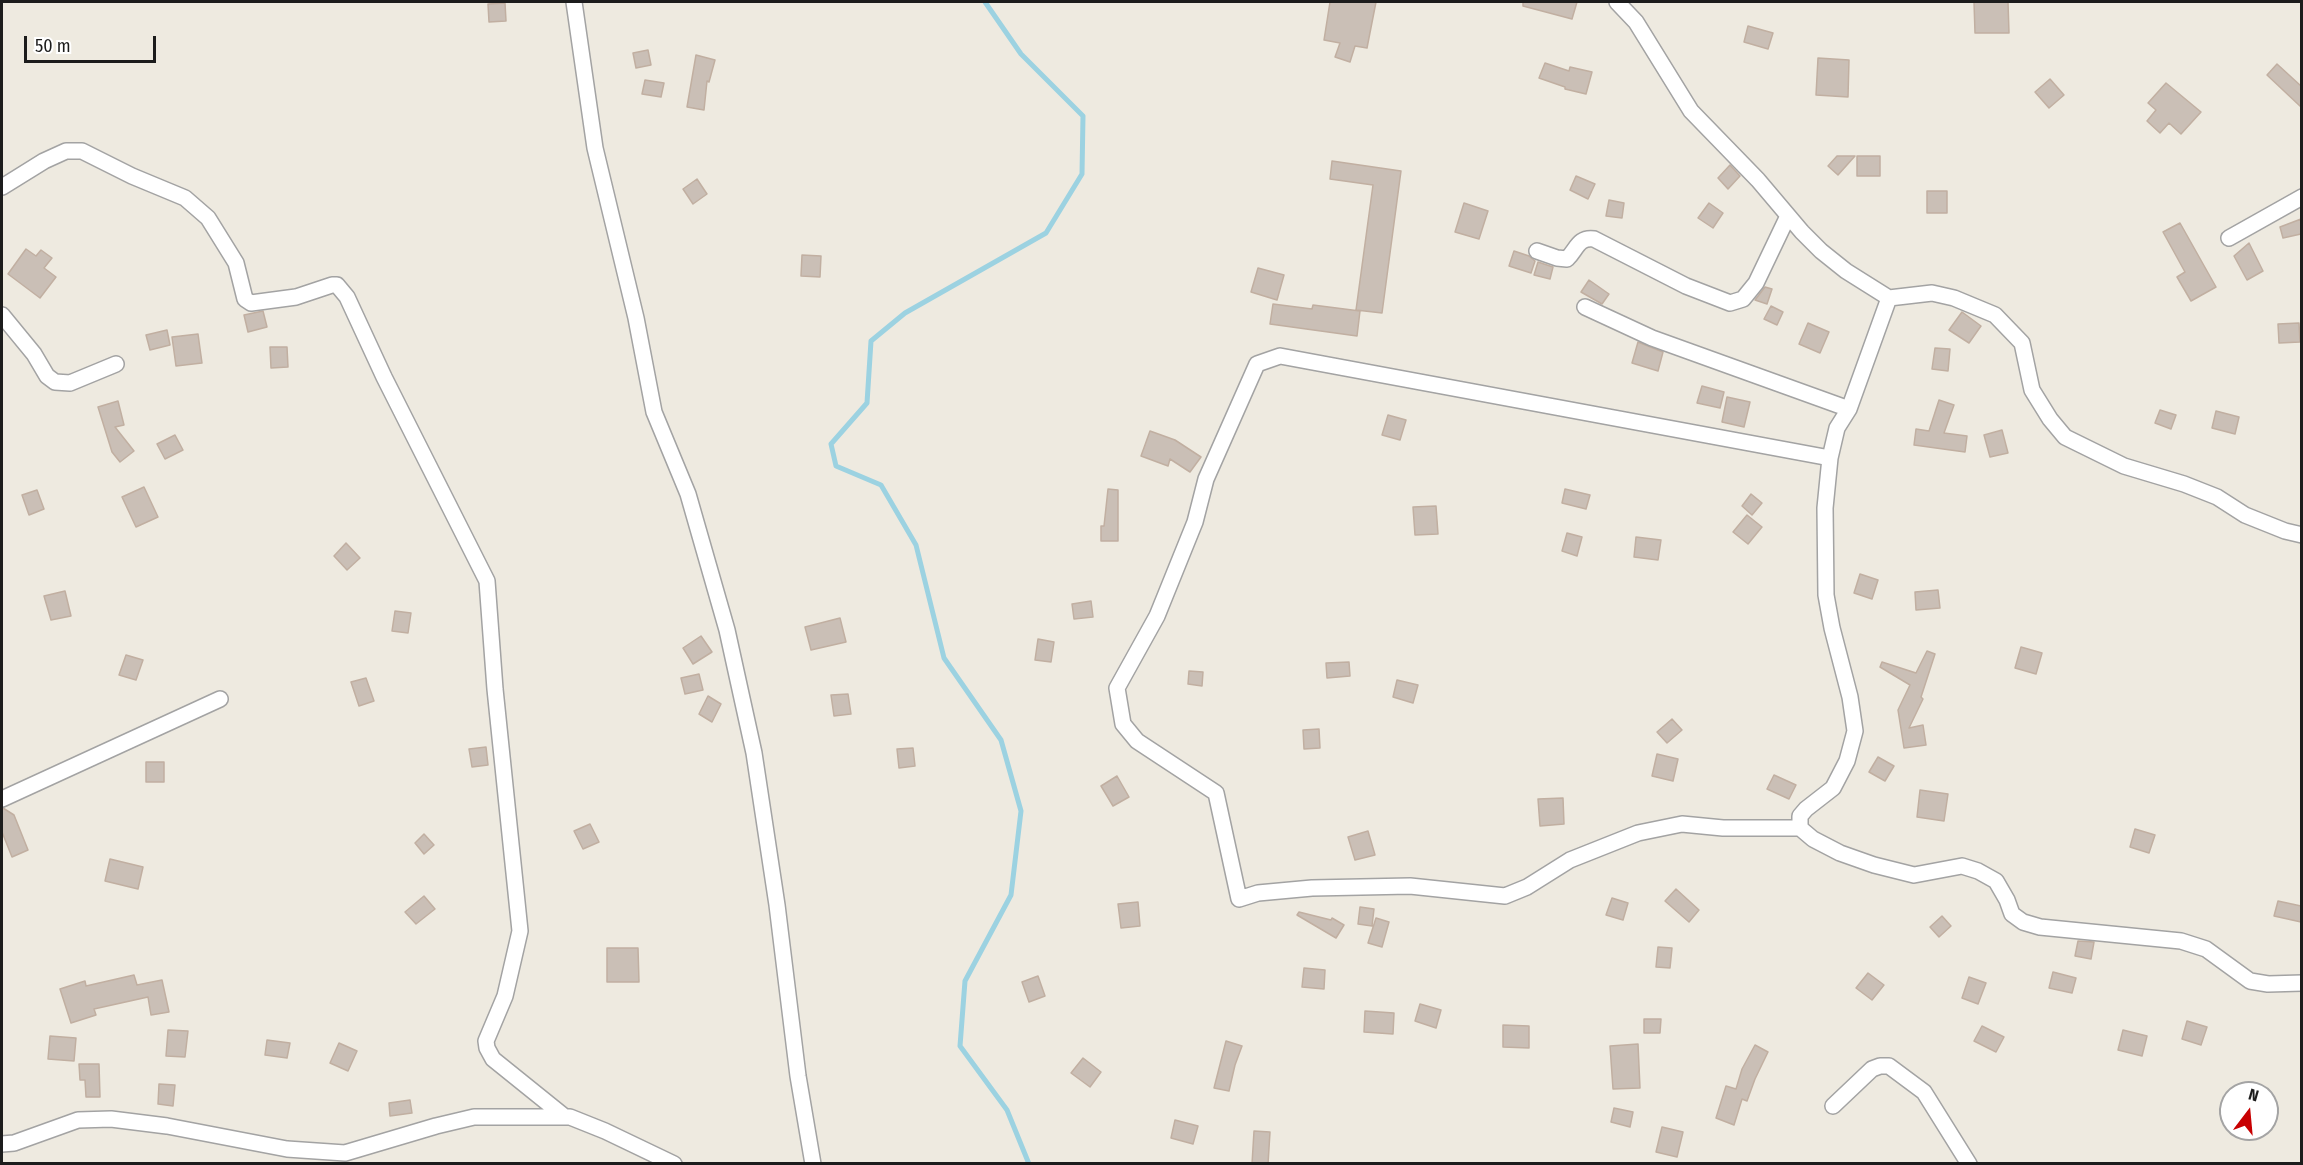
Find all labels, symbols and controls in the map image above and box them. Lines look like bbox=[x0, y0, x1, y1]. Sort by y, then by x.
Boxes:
scale bar bbox=[27, 24, 159, 62]
text: 50 m bbox=[35, 35, 71, 57]
north arrow bbox=[2219, 1081, 2279, 1141]
text: N bbox=[2246, 1085, 2261, 1106]

